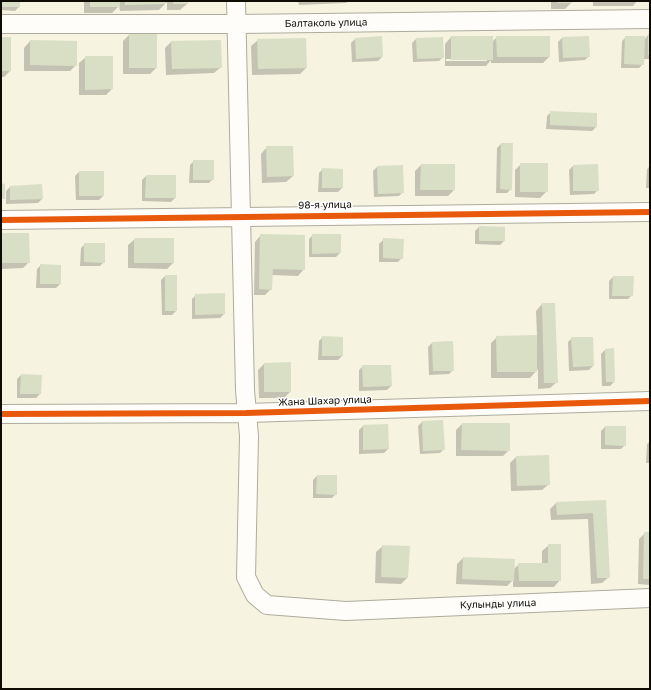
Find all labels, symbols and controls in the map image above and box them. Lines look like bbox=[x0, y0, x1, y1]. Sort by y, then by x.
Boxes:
street label: Балтаколь улица bbox=[284, 16, 368, 30]
street label: 98-я улица bbox=[298, 199, 352, 211]
street label: Жана Шахар улица bbox=[278, 393, 372, 409]
street label: Кулынды улица bbox=[460, 597, 536, 611]

